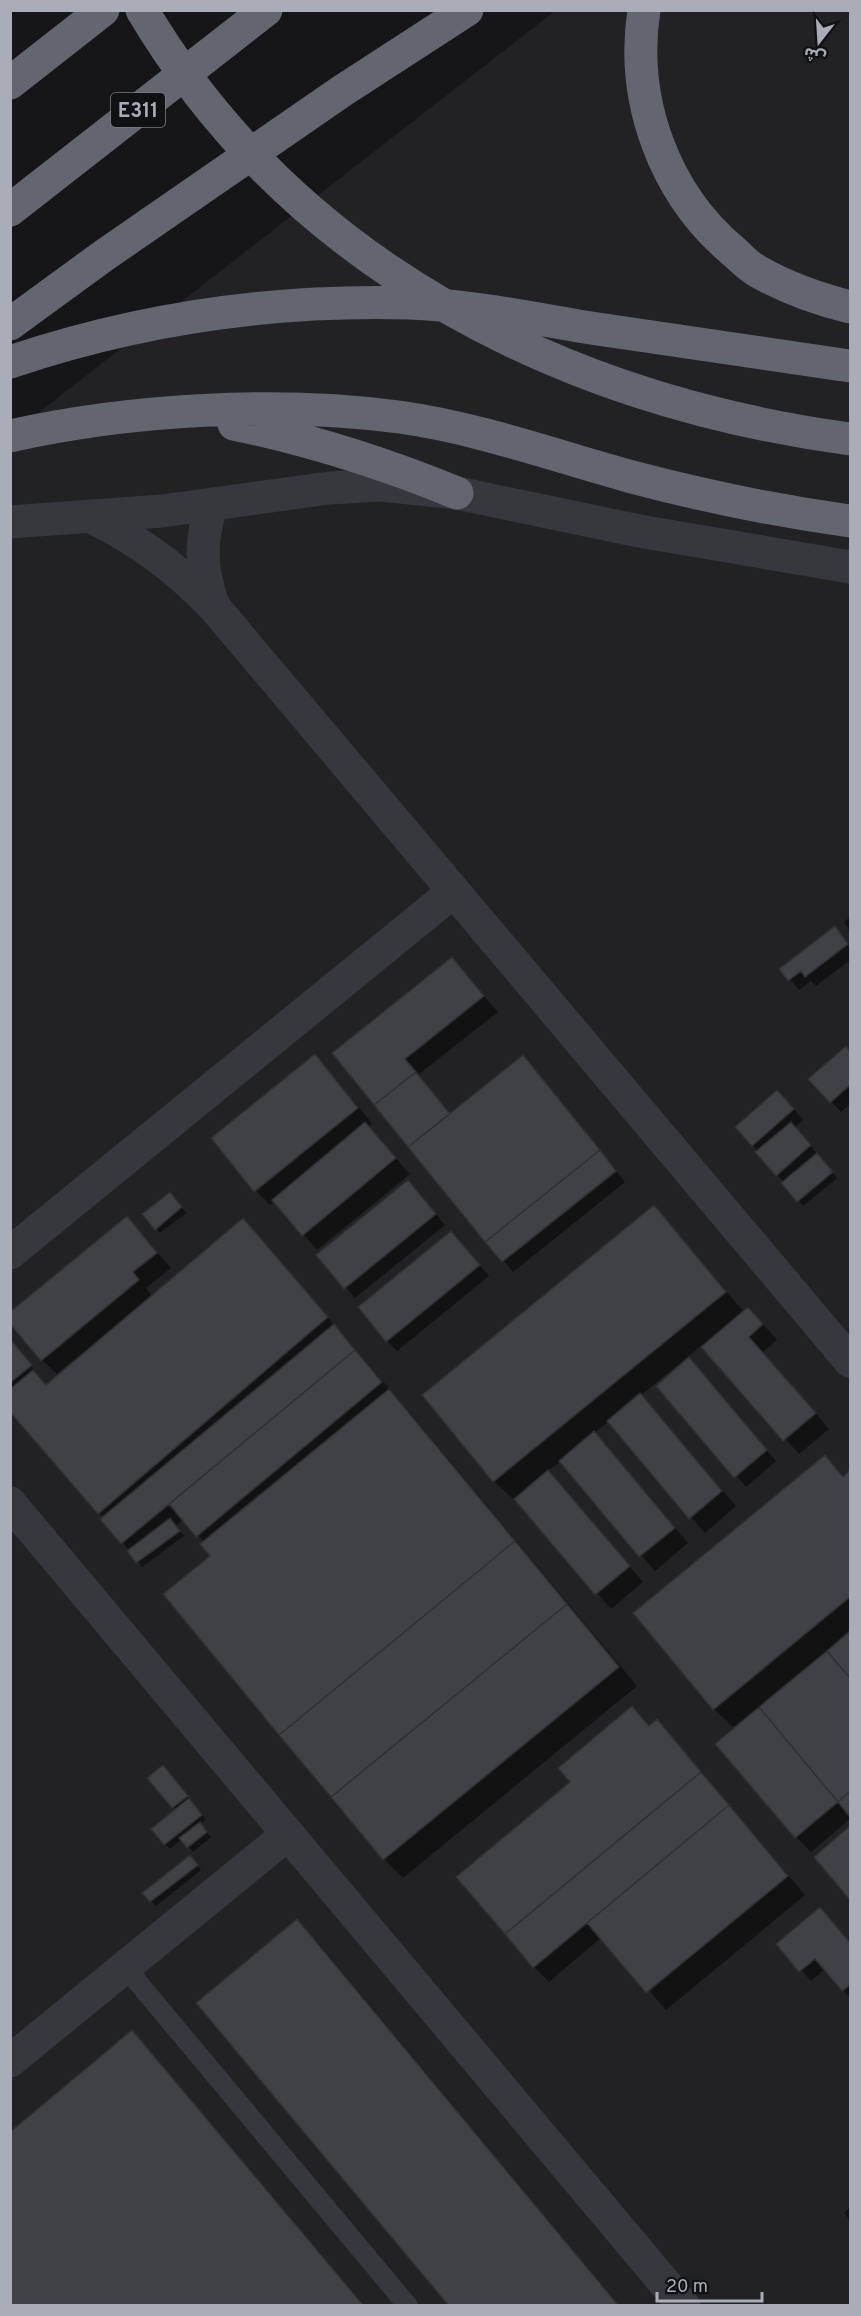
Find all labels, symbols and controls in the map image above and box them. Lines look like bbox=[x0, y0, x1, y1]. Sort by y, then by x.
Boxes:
north arrow bbox=[789, 12, 849, 72]
text: ش bbox=[802, 42, 829, 67]
road number: E311 bbox=[111, 93, 165, 127]
scale bar bbox=[657, 2265, 762, 2303]
text: 20 m bbox=[666, 2276, 708, 2299]

